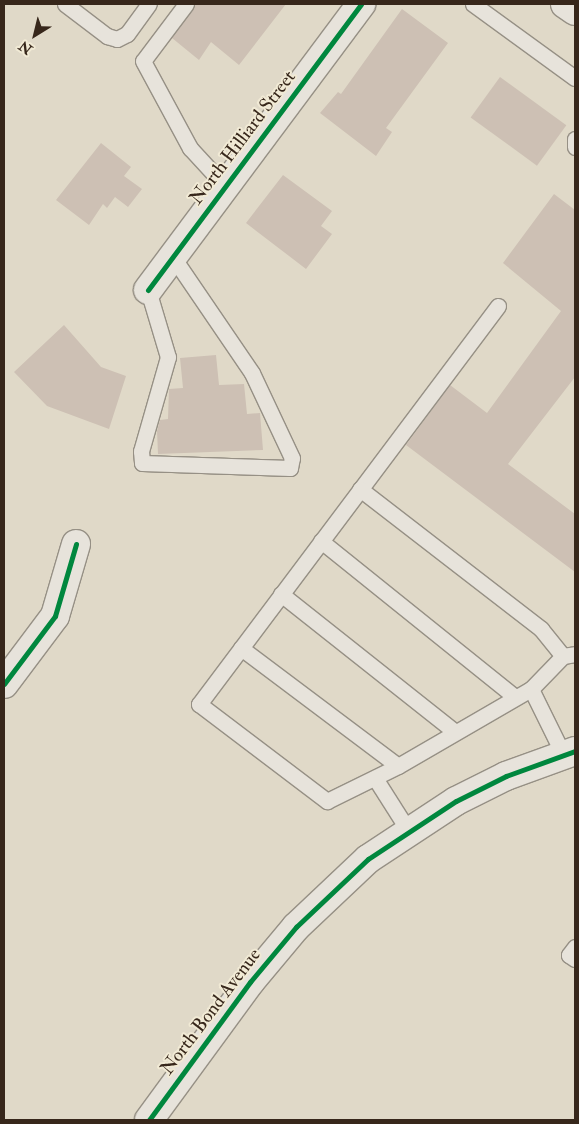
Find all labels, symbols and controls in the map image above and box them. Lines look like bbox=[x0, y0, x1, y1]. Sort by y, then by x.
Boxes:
north arrow bbox=[10, 10, 60, 60]
text: N bbox=[16, 37, 36, 58]
street label: North Hilliard Street bbox=[185, 66, 301, 210]
street label: North Bond Avenue bbox=[156, 944, 266, 1080]

